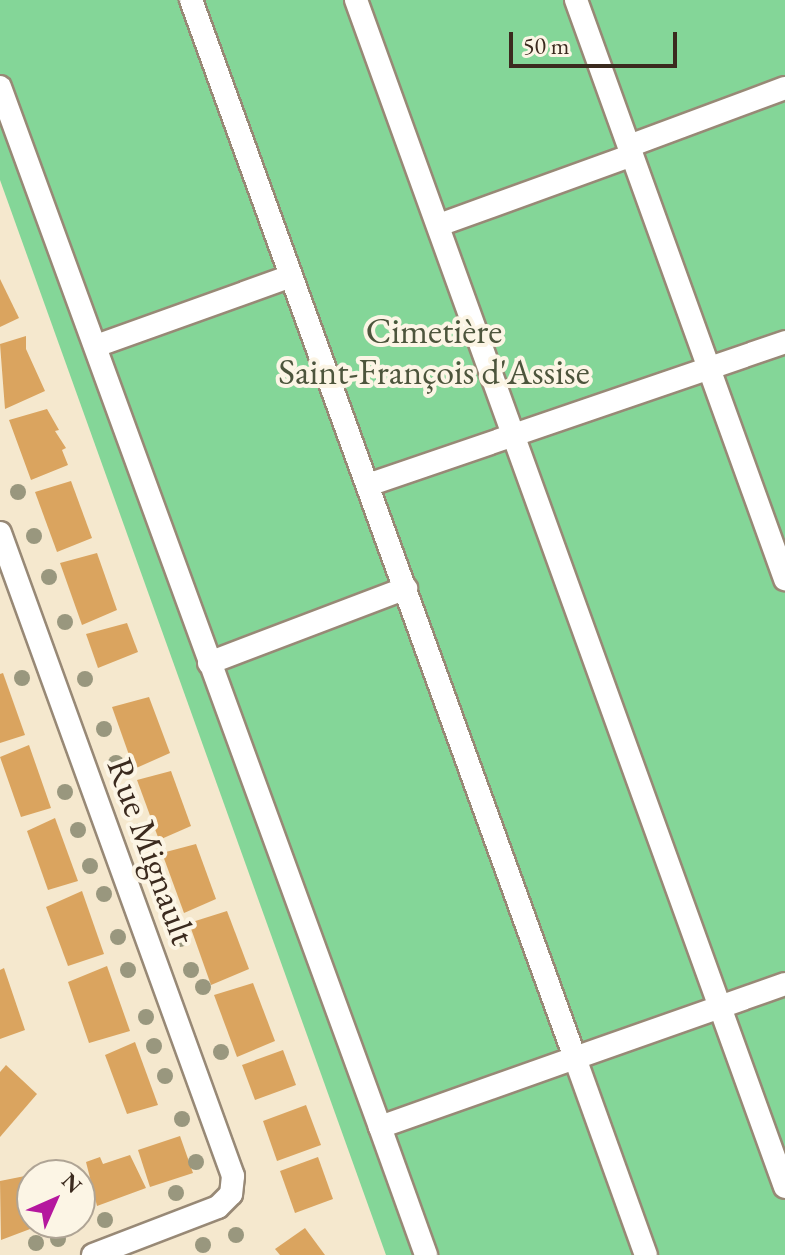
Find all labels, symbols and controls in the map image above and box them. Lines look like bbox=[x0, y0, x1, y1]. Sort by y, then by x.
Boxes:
scale bar bbox=[513, 16, 681, 66]
text: 50 m bbox=[523, 30, 570, 61]
park label: Cimetière Saint-François d'Assise bbox=[278, 308, 590, 393]
street label: Rue Mignault bbox=[98, 752, 206, 950]
north arrow bbox=[16, 1159, 96, 1239]
text: N bbox=[55, 1167, 88, 1200]

